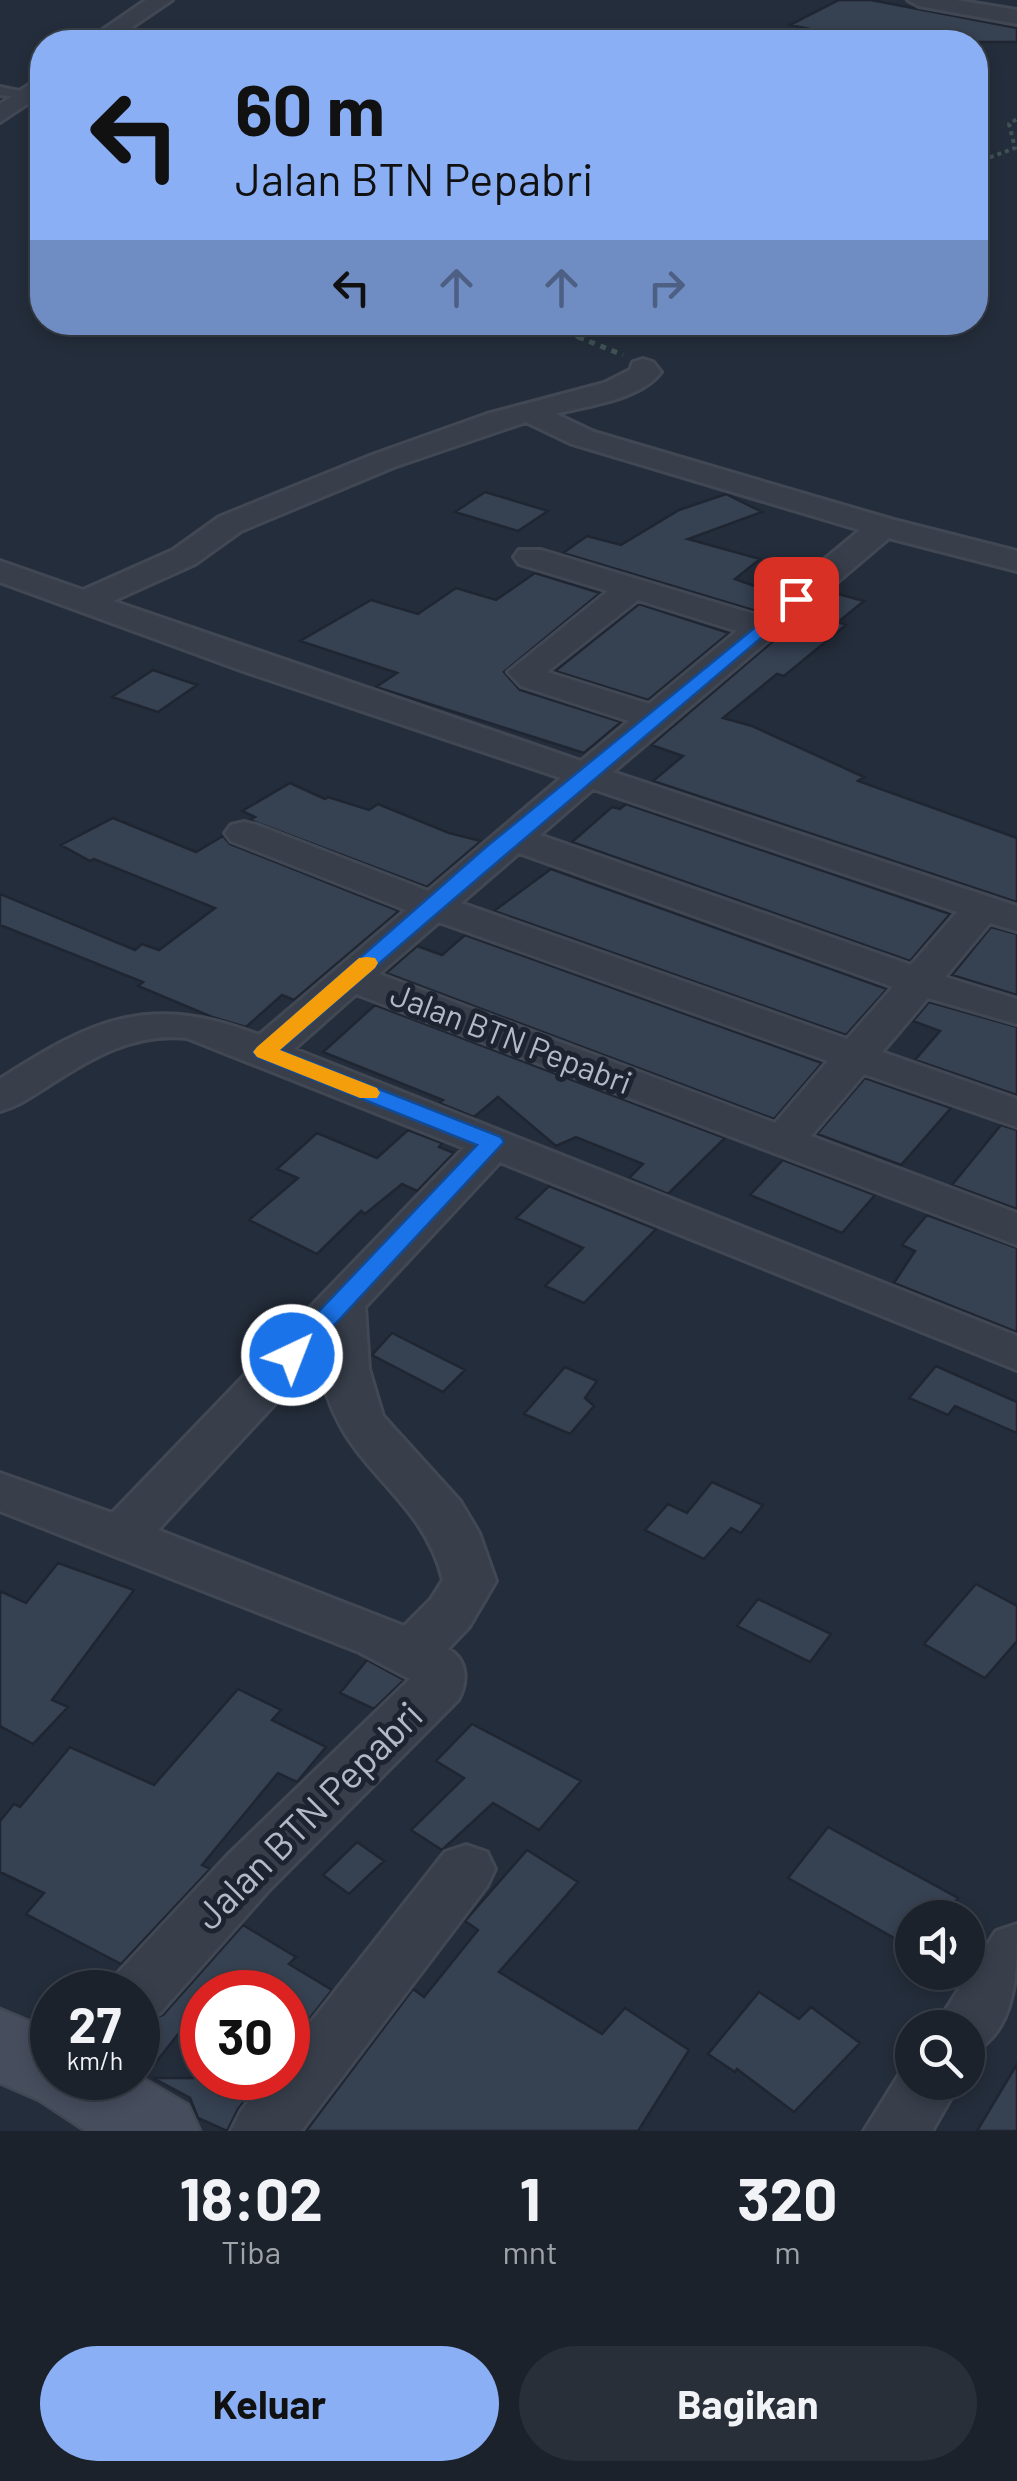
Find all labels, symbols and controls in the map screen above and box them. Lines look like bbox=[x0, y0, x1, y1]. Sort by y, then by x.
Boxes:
text: 60 m bbox=[235, 66, 385, 150]
icon: left bbox=[70, 70, 200, 200]
text: Jalan BTN Pepabri bbox=[235, 151, 594, 205]
icon: left bbox=[324, 260, 379, 315]
icon: ahead bbox=[429, 260, 484, 315]
icon: ahead bbox=[534, 260, 589, 315]
icon: right bbox=[639, 260, 694, 315]
pin bbox=[754, 557, 839, 642]
icon: arrive bbox=[769, 572, 824, 627]
street label: Jalan BTN Pepabri bbox=[386, 974, 638, 1101]
position arrow bbox=[240, 1303, 344, 1407]
street label: Jalan BTN Pepabri bbox=[184, 1691, 431, 1938]
map controls bbox=[895, 1900, 985, 2100]
button: sound bbox=[895, 1900, 985, 1990]
speed limit sign: 30 bbox=[180, 1970, 310, 2100]
text: 27 bbox=[69, 1993, 121, 2053]
button: search bbox=[895, 2010, 985, 2100]
text: km/h bbox=[67, 2045, 123, 2075]
text: 18:02 bbox=[180, 2161, 323, 2233]
text: 1 bbox=[519, 2161, 541, 2233]
text: 320 bbox=[737, 2161, 837, 2233]
text: Tiba bbox=[221, 2232, 281, 2270]
text: mnt bbox=[502, 2232, 558, 2270]
text: m bbox=[774, 2232, 801, 2270]
button: Keluar bbox=[40, 2346, 499, 2461]
button: Bagikan bbox=[519, 2346, 977, 2461]

